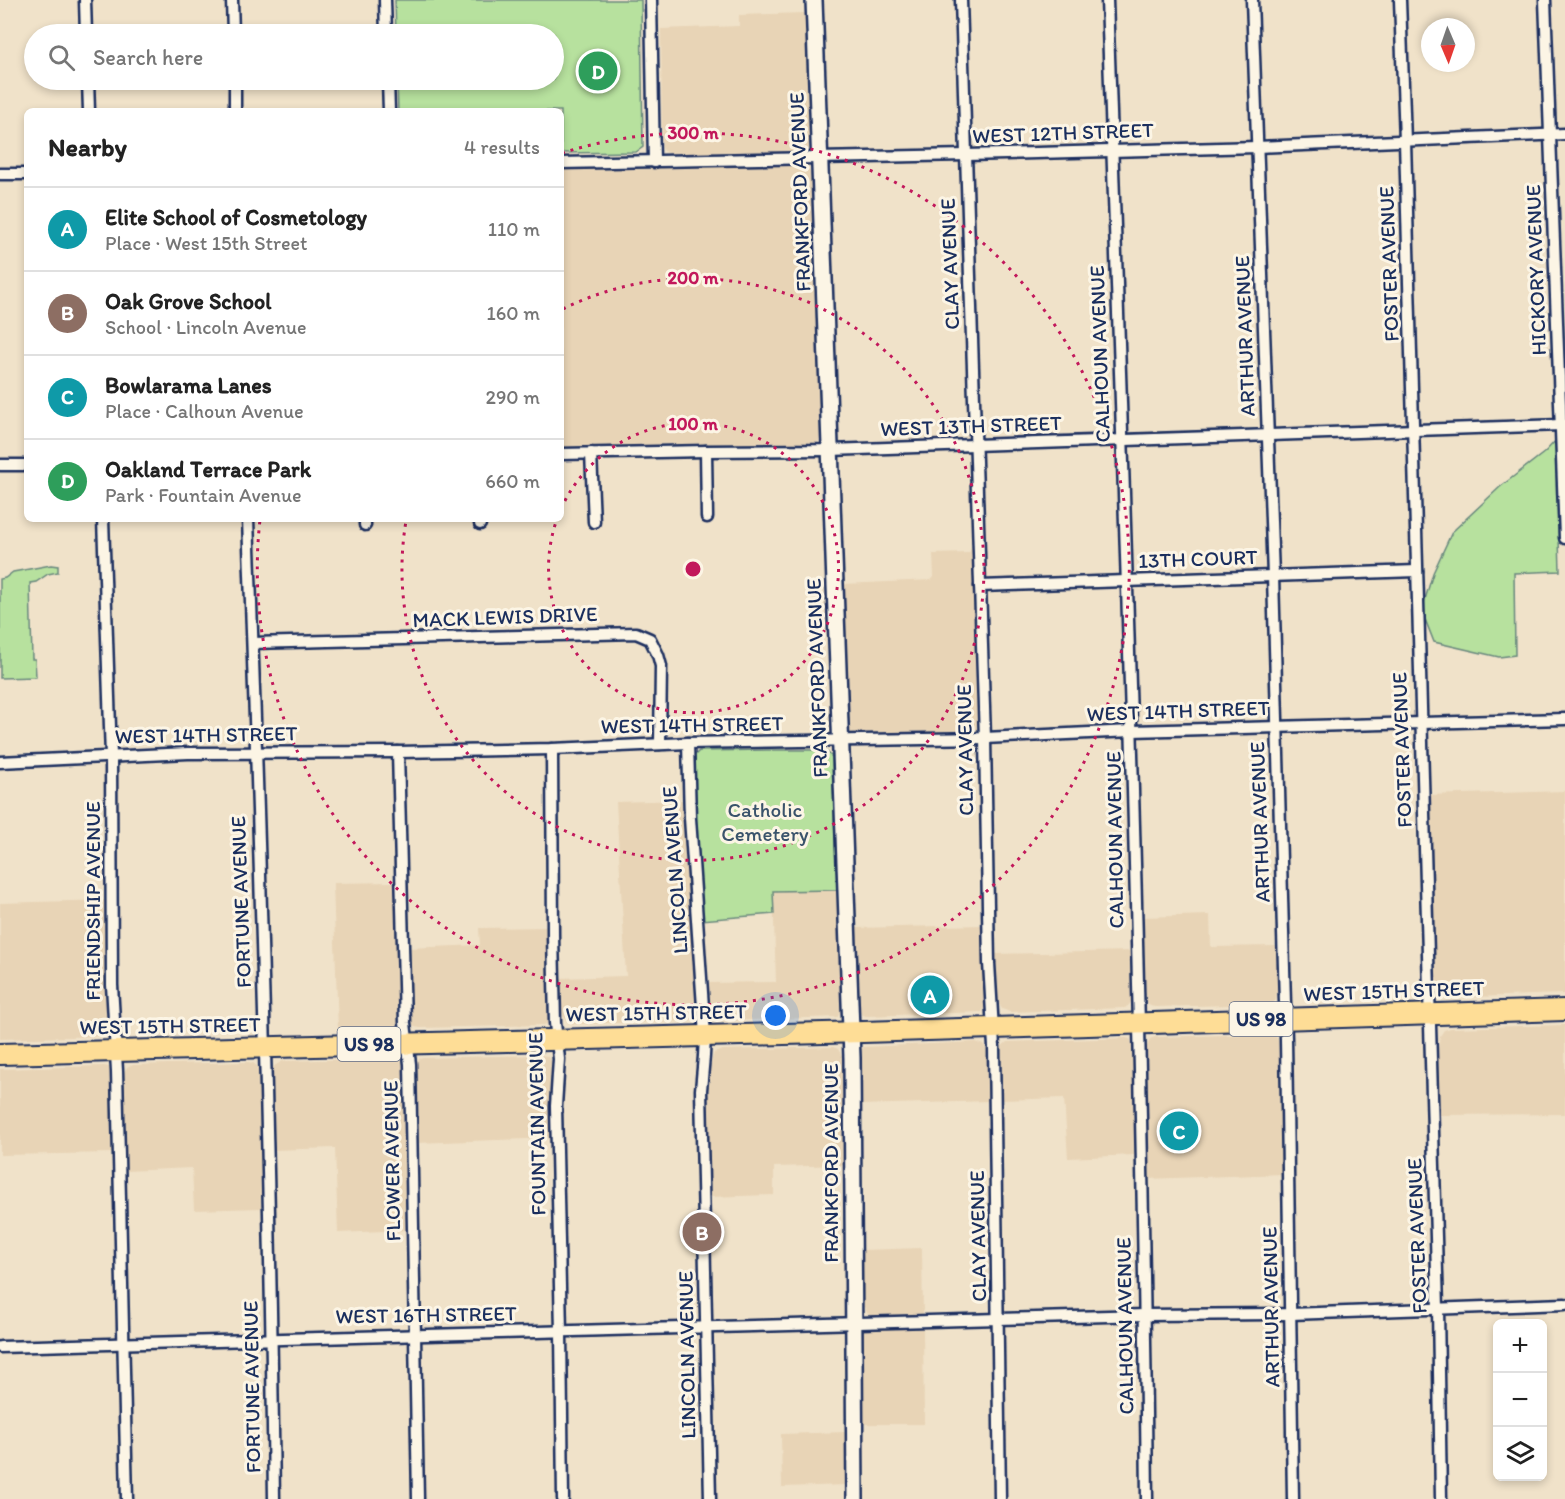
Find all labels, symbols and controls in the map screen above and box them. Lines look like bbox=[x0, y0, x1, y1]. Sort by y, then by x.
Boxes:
north arrow bbox=[1421, 18, 1475, 72]
search box bbox=[24, 24, 564, 90]
icon: search bbox=[45, 41, 78, 74]
text: Search here bbox=[93, 44, 203, 71]
pin: D bbox=[578, 48, 618, 94]
street label: FRANKFORD AVENUE bbox=[784, 92, 815, 292]
street label: WEST 12TH STREET bbox=[972, 117, 1154, 148]
text: 300 m bbox=[667, 122, 719, 144]
text: Nearby bbox=[48, 131, 127, 163]
text: 4 results bbox=[464, 135, 540, 159]
street label: HICKORY AVENUE bbox=[1520, 184, 1551, 356]
street label: FOSTER AVENUE bbox=[1373, 186, 1404, 342]
street label: CLAY AVENUE bbox=[935, 198, 964, 330]
text: Elite School of Cosmetology bbox=[105, 204, 367, 231]
text: A bbox=[61, 217, 74, 241]
text: 110 m bbox=[488, 217, 540, 241]
text: Place · West 15th Street bbox=[105, 231, 308, 255]
street label: ARTHUR AVENUE bbox=[1229, 255, 1260, 417]
street label: CALHOUN AVENUE bbox=[1084, 265, 1115, 443]
text: 200 m bbox=[668, 267, 719, 289]
text: Oak Grove School bbox=[105, 288, 272, 315]
text: B bbox=[61, 301, 74, 325]
text: 160 m bbox=[487, 301, 540, 325]
text: School · Lincoln Avenue bbox=[105, 315, 307, 339]
text: Bowlarama Lanes bbox=[105, 372, 272, 399]
text: C bbox=[61, 385, 74, 409]
text: 290 m bbox=[485, 385, 540, 409]
text: Place · Calhoun Avenue bbox=[105, 399, 304, 423]
street label: WEST 13TH STREET bbox=[880, 410, 1062, 441]
text: 100 m bbox=[668, 413, 719, 435]
text: Oakland Terrace Park bbox=[105, 456, 311, 483]
text: D bbox=[61, 469, 74, 493]
text: 660 m bbox=[485, 469, 540, 493]
text: Park · Fountain Avenue bbox=[105, 483, 302, 507]
street label: 13TH COURT bbox=[1138, 544, 1258, 573]
centre of rings bbox=[683, 559, 703, 579]
street label: FRANKFORD AVENUE bbox=[801, 578, 832, 778]
street label: MACK LEWIS DRIVE bbox=[412, 601, 598, 632]
street label: FOSTER AVENUE bbox=[1386, 672, 1417, 828]
street label: CLAY AVENUE bbox=[951, 684, 978, 816]
street label: WEST 14TH STREET bbox=[1086, 695, 1270, 726]
street label: WEST 14TH STREET bbox=[600, 710, 784, 739]
street label: WEST 14TH STREET bbox=[114, 720, 298, 749]
street label: ARTHUR AVENUE bbox=[1244, 741, 1275, 903]
street label: CALHOUN AVENUE bbox=[1100, 751, 1129, 929]
street label: LINCOLN AVENUE bbox=[656, 785, 693, 955]
park label: Catholic Cemetery bbox=[721, 797, 809, 846]
street label: FRIENDSHIP AVENUE bbox=[80, 801, 105, 1001]
street label: FORTUNE AVENUE bbox=[225, 815, 256, 989]
pin: A bbox=[910, 972, 950, 1018]
street label: WEST 15TH STREET bbox=[1303, 975, 1485, 1006]
street label: WEST 15TH STREET bbox=[565, 998, 747, 1027]
your location bbox=[761, 1001, 790, 1030]
road number: US 98 bbox=[1230, 1002, 1292, 1036]
street label: WEST 15TH STREET bbox=[79, 1011, 261, 1040]
road number: US 98 bbox=[338, 1027, 400, 1061]
street label: FOUNTAIN AVENUE bbox=[522, 1032, 551, 1216]
street label: FRANKFORD AVENUE bbox=[818, 1063, 843, 1263]
street label: FLOWER AVENUE bbox=[378, 1080, 405, 1242]
pin: C bbox=[1160, 1108, 1198, 1154]
street label: FOSTER AVENUE bbox=[1401, 1158, 1432, 1314]
street label: CLAY AVENUE bbox=[964, 1170, 991, 1302]
pin: B bbox=[682, 1210, 722, 1254]
street label: ARTHUR AVENUE bbox=[1257, 1226, 1284, 1388]
street label: CALHOUN AVENUE bbox=[1110, 1237, 1139, 1415]
street label: LINCOLN AVENUE bbox=[673, 1271, 700, 1439]
street label: WEST 16TH STREET bbox=[335, 1300, 517, 1329]
street label: FORTUNE AVENUE bbox=[237, 1301, 266, 1473]
map controls bbox=[1493, 1319, 1547, 1481]
button: + bbox=[1493, 1319, 1547, 1373]
button: − bbox=[1493, 1373, 1547, 1427]
button: layers bbox=[1493, 1427, 1547, 1481]

